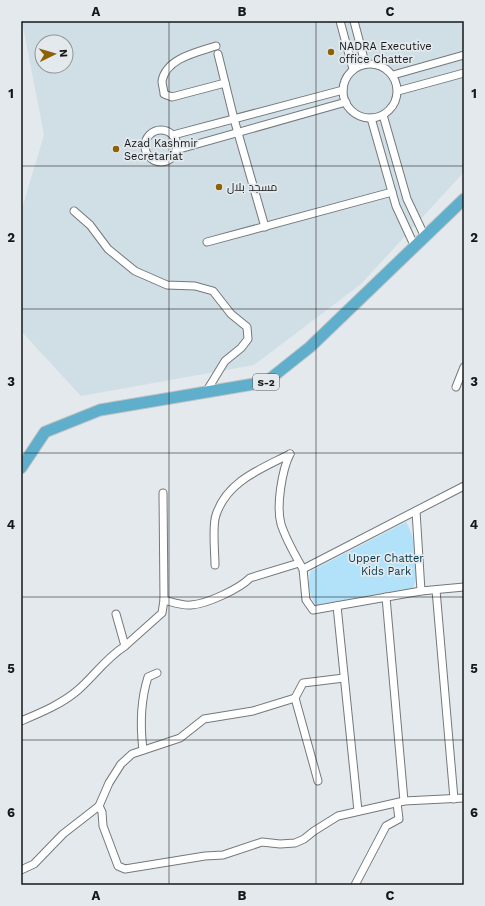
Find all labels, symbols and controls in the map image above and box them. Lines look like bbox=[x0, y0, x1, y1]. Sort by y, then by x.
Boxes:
text: A bbox=[92, 4, 101, 19]
text: B bbox=[238, 4, 247, 19]
text: C bbox=[386, 4, 395, 19]
north arrow bbox=[34, 34, 74, 74]
place label: NADRA Executive office Chatter bbox=[339, 40, 432, 66]
marker: NADRA Executive office Chatter bbox=[326, 47, 336, 57]
text: N bbox=[57, 49, 70, 58]
text: 1 bbox=[8, 86, 14, 101]
text: 1 bbox=[471, 86, 477, 101]
place label: Azad Kashmir Secretariat bbox=[124, 137, 198, 163]
marker: Azad Kashmir Secretariat bbox=[111, 144, 121, 154]
place label: مسجد بلال bbox=[227, 181, 277, 194]
marker: مسجد بلال bbox=[214, 182, 224, 192]
text: 2 bbox=[7, 230, 15, 245]
text: 2 bbox=[470, 230, 478, 245]
text: 3 bbox=[7, 374, 15, 389]
road number: S-2 bbox=[253, 374, 279, 390]
text: 3 bbox=[470, 374, 478, 389]
text: 4 bbox=[7, 517, 16, 532]
text: 4 bbox=[470, 517, 479, 532]
park label: Upper Chatter Kids Park bbox=[348, 552, 424, 578]
text: 5 bbox=[7, 661, 15, 676]
text: 5 bbox=[470, 661, 478, 676]
text: 6 bbox=[7, 805, 15, 820]
text: 6 bbox=[470, 805, 478, 820]
text: A bbox=[92, 888, 101, 903]
text: B bbox=[238, 888, 247, 903]
text: C bbox=[386, 888, 395, 903]

